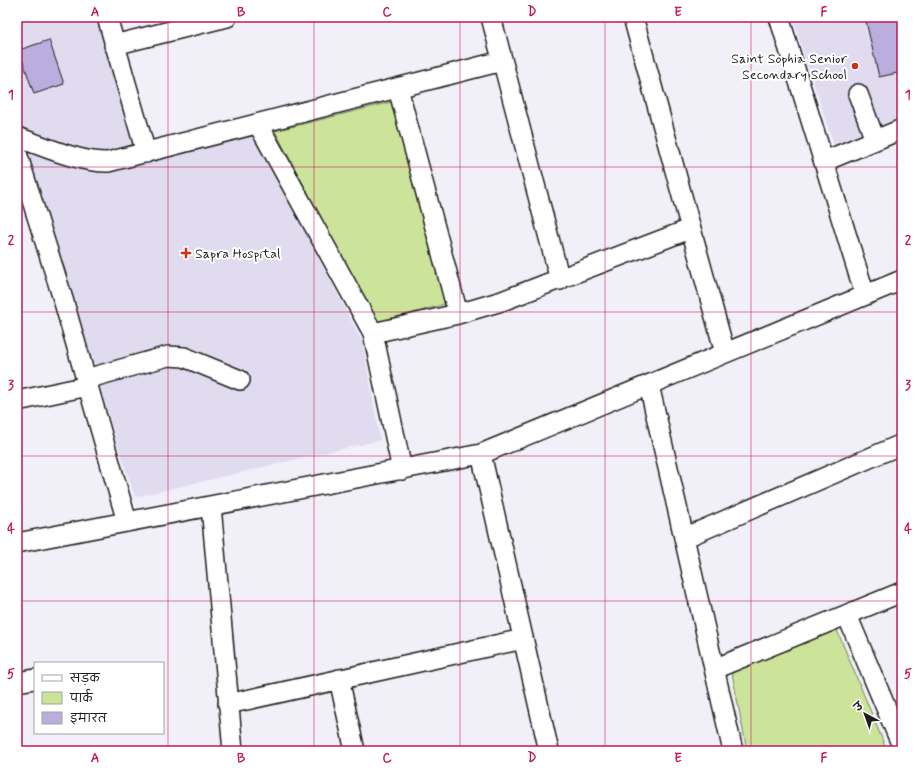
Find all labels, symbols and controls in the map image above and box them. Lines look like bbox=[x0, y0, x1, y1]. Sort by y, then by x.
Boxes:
text: A bbox=[91, 4, 99, 21]
text: B bbox=[237, 4, 246, 21]
text: C bbox=[382, 4, 392, 21]
text: D bbox=[528, 4, 537, 21]
text: E bbox=[674, 4, 682, 21]
text: F bbox=[821, 4, 828, 21]
place label: Saint Sophia Senior Secondary School bbox=[731, 50, 847, 84]
marker: Saint Sophia Senior Secondary School bbox=[850, 61, 860, 71]
text: 1 bbox=[8, 87, 14, 104]
text: 1 bbox=[905, 87, 911, 104]
text: 2 bbox=[8, 232, 15, 249]
text: 2 bbox=[905, 232, 912, 249]
place label: Sapra Hospital bbox=[195, 245, 281, 263]
marker: Sapra Hospital bbox=[180, 247, 192, 259]
text: 3 bbox=[8, 377, 14, 394]
text: 3 bbox=[905, 377, 911, 394]
text: 4 bbox=[7, 521, 15, 538]
text: 4 bbox=[904, 521, 912, 538]
legend bbox=[34, 662, 164, 734]
text: 5 bbox=[7, 666, 15, 683]
text: 5 bbox=[904, 666, 912, 683]
text: सड़क bbox=[69, 671, 101, 687]
text: पार्क bbox=[69, 688, 94, 707]
north arrow bbox=[845, 694, 885, 734]
text: उ bbox=[851, 698, 868, 716]
text: इमारत bbox=[70, 711, 108, 727]
text: A bbox=[91, 750, 99, 767]
text: B bbox=[237, 750, 246, 767]
text: C bbox=[382, 750, 392, 767]
text: D bbox=[528, 750, 537, 767]
text: E bbox=[674, 750, 682, 767]
text: F bbox=[821, 750, 828, 767]

